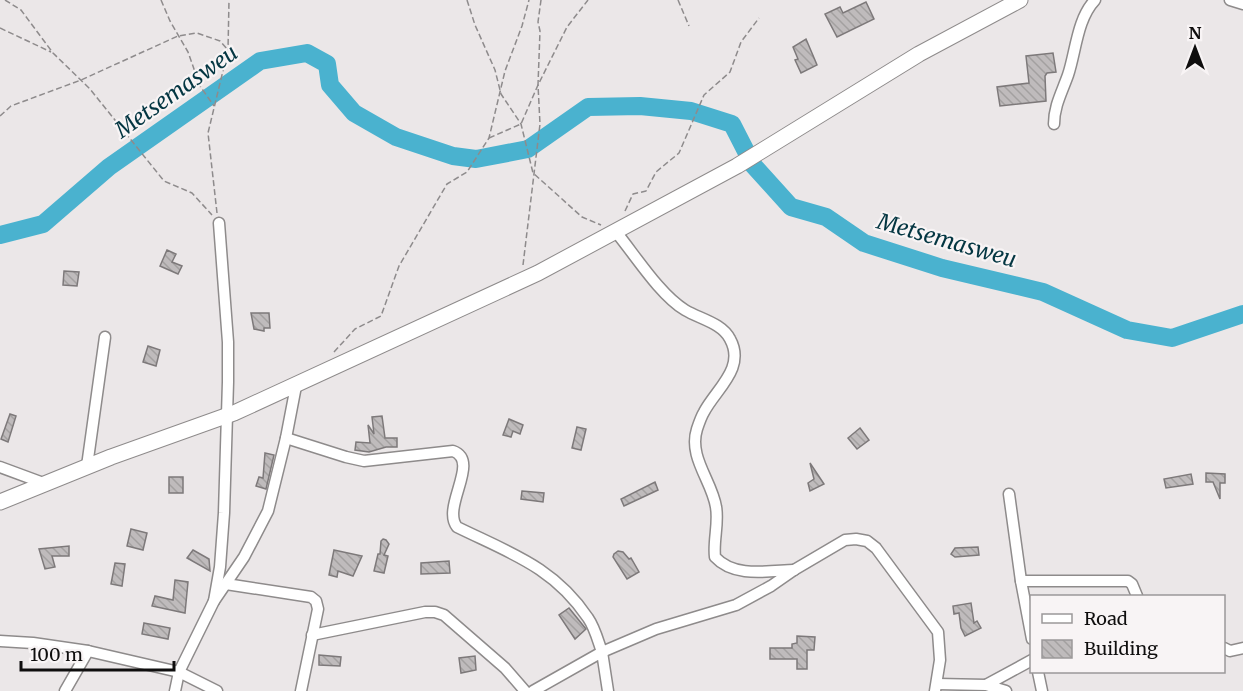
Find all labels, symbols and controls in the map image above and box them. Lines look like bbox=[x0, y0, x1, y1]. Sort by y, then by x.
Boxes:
north arrow bbox=[1165, 18, 1225, 78]
text: N bbox=[1189, 23, 1202, 43]
water label: Metsemasweu bbox=[108, 38, 243, 144]
water label: Metsemasweu bbox=[873, 206, 1020, 273]
legend bbox=[1030, 595, 1225, 673]
text: Road bbox=[1084, 607, 1128, 630]
scale bar bbox=[21, 634, 174, 672]
text: Building bbox=[1084, 637, 1158, 660]
text: 100 m bbox=[30, 643, 83, 666]

